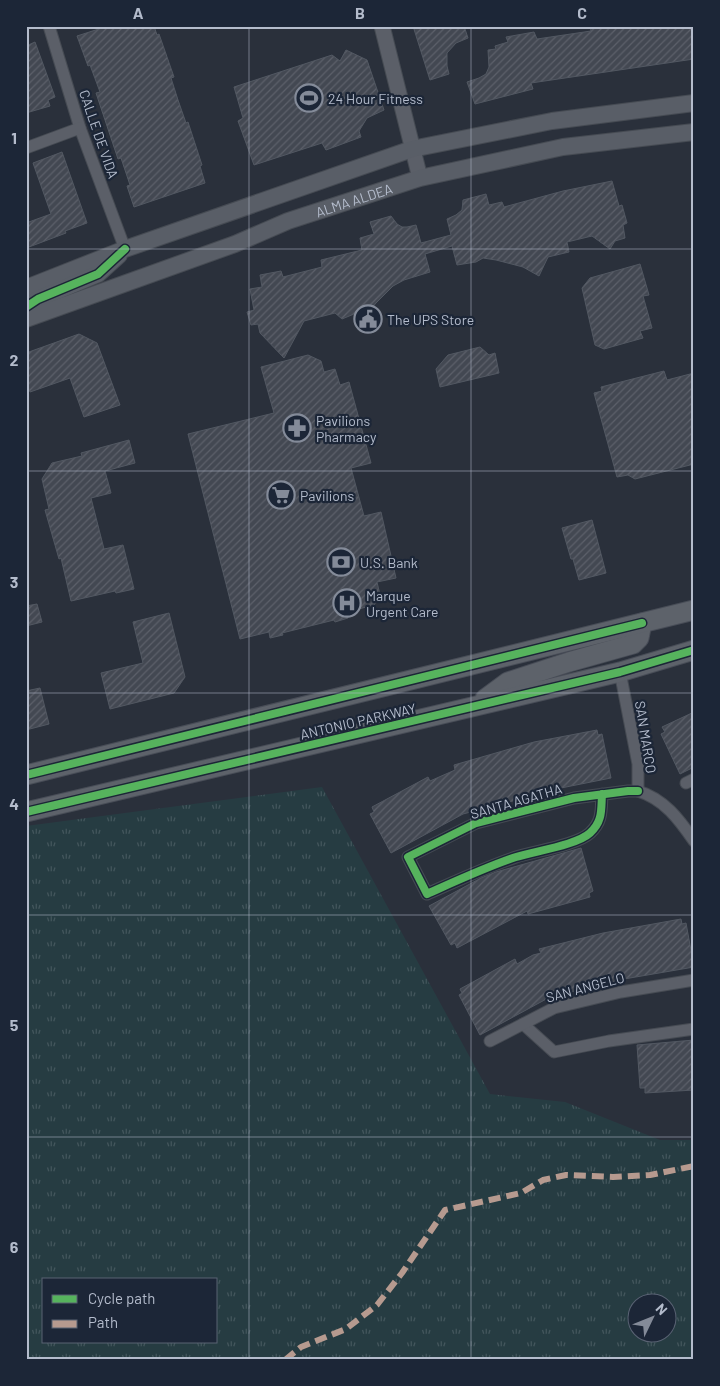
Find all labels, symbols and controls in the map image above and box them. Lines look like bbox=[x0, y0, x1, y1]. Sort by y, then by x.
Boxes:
text: A bbox=[133, 3, 144, 22]
text: B bbox=[355, 3, 365, 22]
text: C bbox=[577, 3, 587, 22]
sports icon: 24 Hour Fitness bbox=[294, 83, 324, 113]
street label: CALLE DE VIDA bbox=[76, 87, 122, 181]
place label: 24 Hour Fitness bbox=[328, 90, 423, 107]
text: 1 bbox=[11, 128, 17, 147]
street label: ALMA ALDEA bbox=[313, 179, 395, 220]
public building icon: The UPS Store bbox=[353, 304, 383, 334]
place label: The UPS Store bbox=[387, 311, 474, 328]
text: 2 bbox=[10, 350, 19, 369]
place label: Pavilions Pharmacy bbox=[316, 412, 377, 445]
pharmacy icon: Pavilions Pharmacy bbox=[282, 413, 312, 443]
supermarket icon: Pavilions bbox=[266, 480, 296, 510]
place label: Pavilions bbox=[300, 487, 355, 504]
bank icon: U.S. Bank bbox=[326, 547, 356, 577]
place label: U.S. Bank bbox=[360, 554, 418, 571]
text: 3 bbox=[10, 572, 18, 591]
place label: Marque Urgent Care bbox=[366, 587, 438, 620]
hospital icon: Marque Urgent Care bbox=[332, 588, 362, 618]
street label: ANTONIO PARKWAY bbox=[298, 699, 418, 743]
street label: SAN MARCO bbox=[632, 700, 660, 774]
street label: SANTA AGATHA bbox=[468, 780, 564, 822]
text: 4 bbox=[9, 794, 19, 813]
street label: SAN ANGELO bbox=[544, 968, 626, 1006]
text: 5 bbox=[10, 1015, 19, 1034]
text: 6 bbox=[10, 1237, 19, 1256]
legend bbox=[42, 1278, 218, 1344]
text: Cycle path bbox=[88, 1289, 155, 1307]
north arrow bbox=[628, 1294, 678, 1344]
text: N bbox=[652, 1300, 671, 1318]
text: Path bbox=[88, 1313, 118, 1331]

